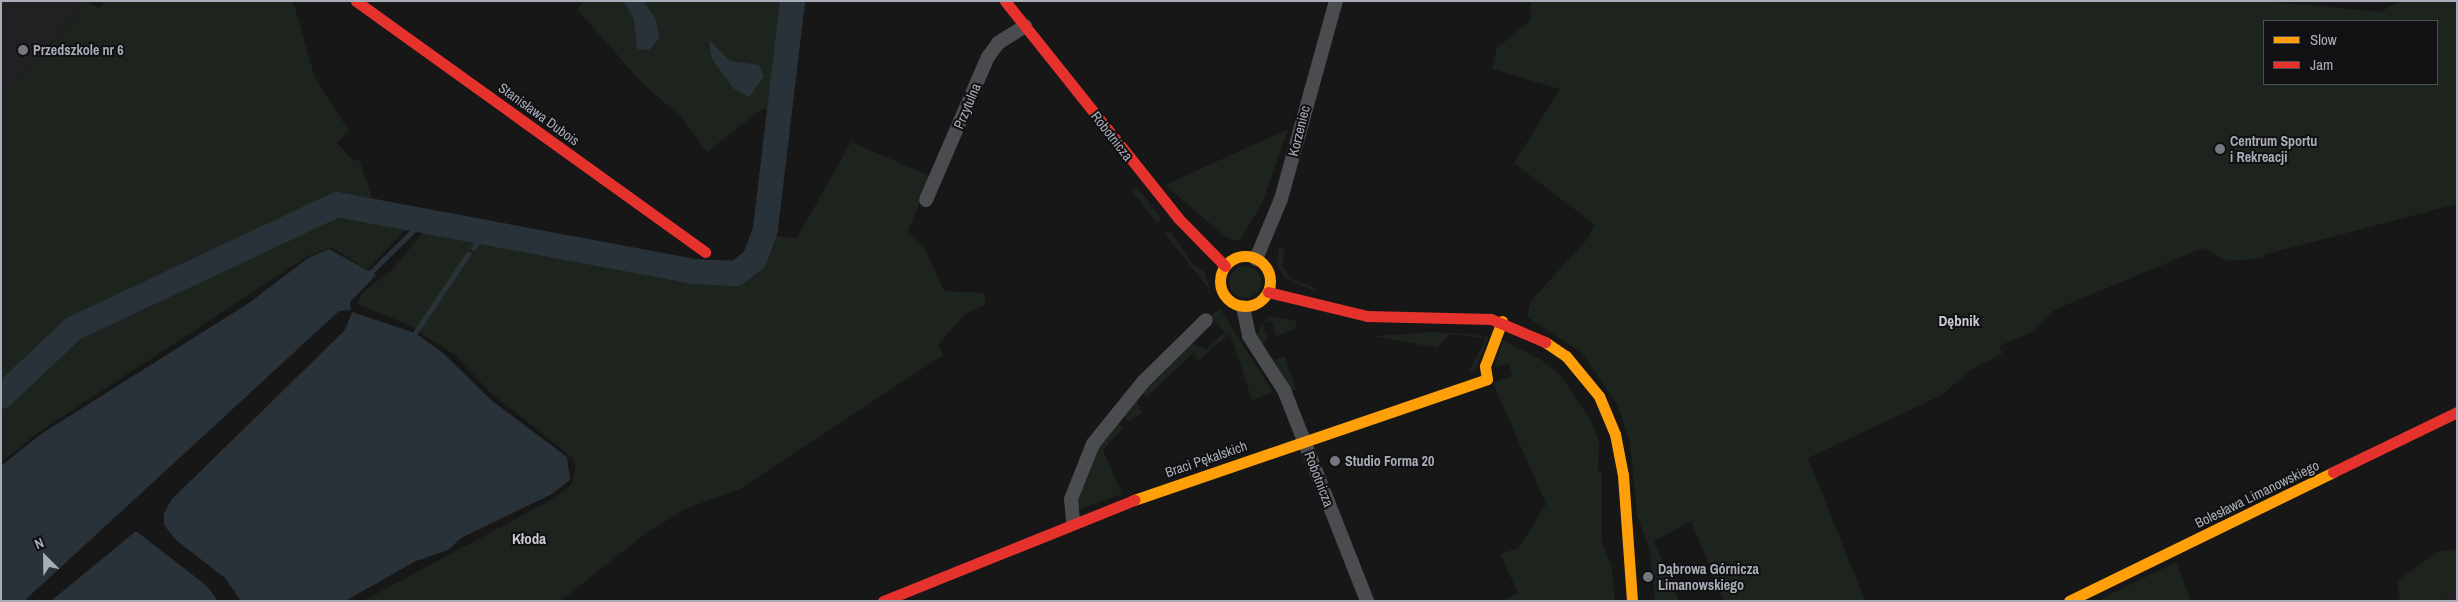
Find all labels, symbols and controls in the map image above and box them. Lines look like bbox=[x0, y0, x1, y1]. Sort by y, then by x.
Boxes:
legend bbox=[2263, 20, 2438, 85]
text: Slow bbox=[2310, 29, 2337, 50]
place label: Przedszkole nr 6 bbox=[33, 42, 124, 58]
marker: Przedszkole nr 6 bbox=[17, 44, 29, 56]
text: Jam bbox=[2310, 54, 2333, 75]
street label: Stanisława Dubois bbox=[495, 79, 583, 149]
street label: Przytulna bbox=[950, 81, 984, 131]
street label: Korzeniec bbox=[1285, 104, 1313, 158]
street label: Robotnicza bbox=[1088, 108, 1136, 164]
place label: Centrum Sportu i Rekreacji bbox=[2230, 133, 2317, 166]
marker: Centrum Sportu i Rekreacji bbox=[2214, 143, 2226, 155]
district label: Dębnik bbox=[1938, 312, 1980, 330]
street label: Braci Pękalskich bbox=[1163, 437, 1249, 481]
street label: Robotnicza bbox=[1301, 449, 1337, 509]
place label: Studio Forma 20 bbox=[1345, 453, 1434, 469]
marker: Studio Forma 20 bbox=[1329, 455, 1341, 467]
street label: Bolesława Limanowskiego bbox=[2192, 457, 2322, 531]
district label: Kłoda bbox=[512, 530, 546, 548]
north arrow bbox=[20, 532, 70, 582]
text: N bbox=[32, 533, 46, 553]
place label: Dąbrowa Górnicza Limanowskiego bbox=[1658, 561, 1759, 594]
marker: Dąbrowa Górnicza Limanowskiego bbox=[1642, 571, 1654, 583]

